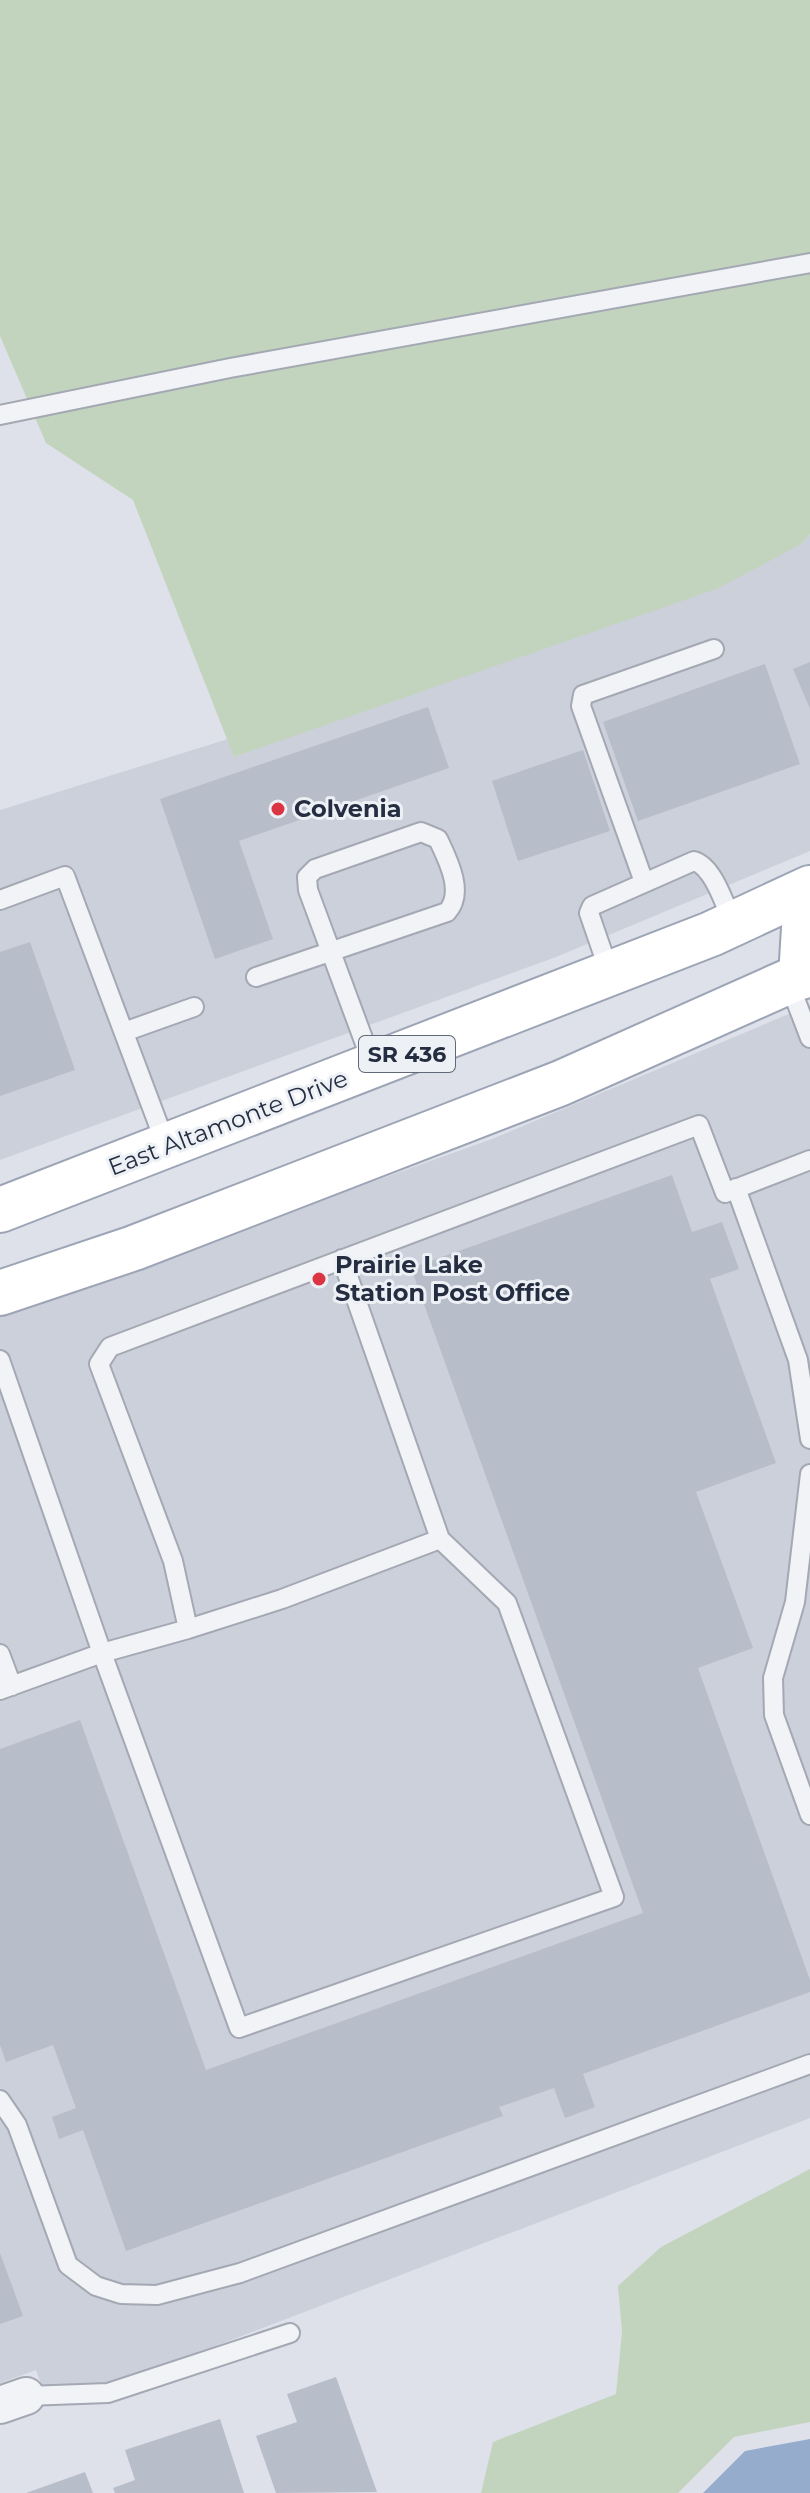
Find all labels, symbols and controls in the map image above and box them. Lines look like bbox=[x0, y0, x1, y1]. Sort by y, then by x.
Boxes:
place label: Colvenia bbox=[294, 794, 402, 823]
marker: Colvenia bbox=[269, 800, 287, 818]
road number: SR 436 bbox=[359, 1036, 455, 1072]
street label: East Altamonte Drive bbox=[104, 1063, 352, 1182]
place label: Prairie Lake Station Post Office bbox=[335, 1250, 570, 1307]
marker: Prairie Lake Station Post Office bbox=[310, 1270, 328, 1288]

